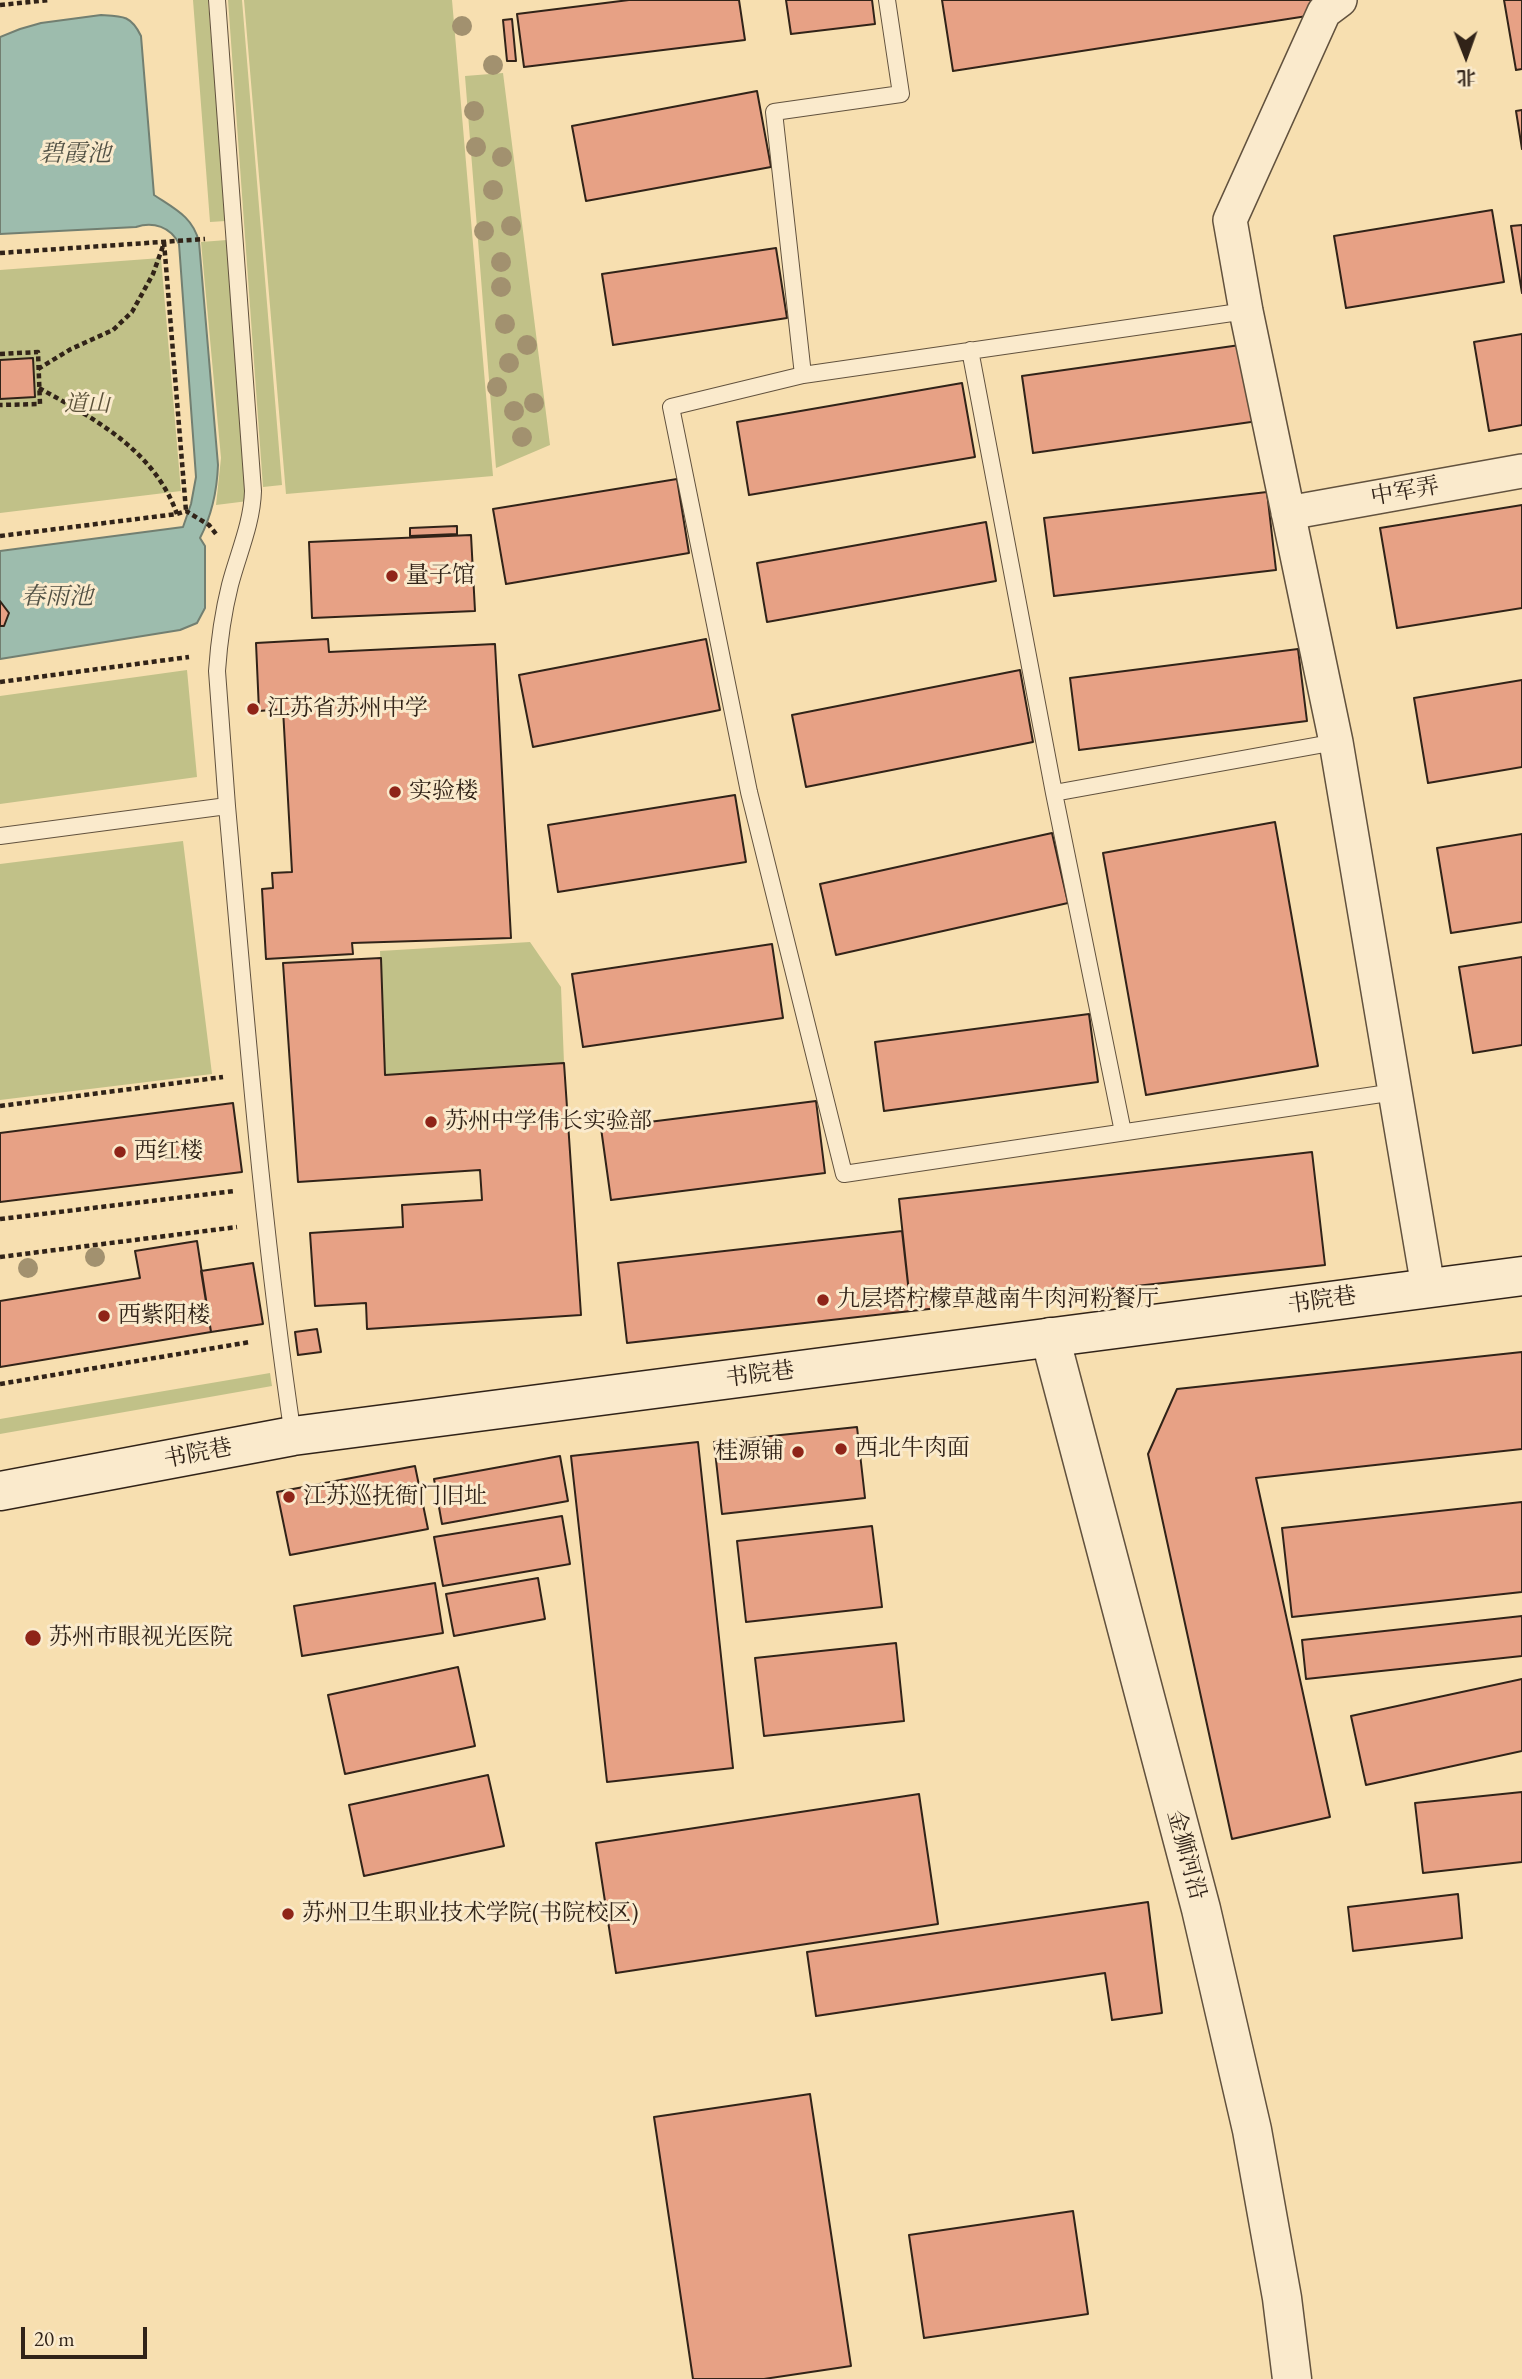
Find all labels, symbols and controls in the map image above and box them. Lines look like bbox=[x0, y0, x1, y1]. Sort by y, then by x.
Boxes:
north arrow bbox=[1431, 21, 1501, 91]
text: 北 bbox=[1457, 65, 1476, 90]
water label: 碧霞池 bbox=[39, 140, 111, 168]
park label: 道山 bbox=[64, 391, 110, 419]
street label: 中军弄 bbox=[1369, 472, 1441, 512]
place label: 量子馆 bbox=[406, 562, 475, 590]
marker: 量子馆 bbox=[384, 568, 400, 584]
water label: 春雨池 bbox=[21, 583, 93, 611]
place label: 江苏省苏州中学 bbox=[267, 695, 428, 723]
marker: 江苏省苏州中学 bbox=[245, 701, 261, 717]
place label: 实验楼 bbox=[409, 778, 478, 806]
marker: 实验楼 bbox=[387, 784, 403, 800]
place label: 苏州中学伟长实验部 bbox=[445, 1108, 652, 1136]
marker: 苏州中学伟长实验部 bbox=[423, 1114, 439, 1130]
place label: 西红楼 bbox=[134, 1138, 203, 1166]
marker: 西红楼 bbox=[112, 1144, 128, 1160]
street label: 书院巷 bbox=[1286, 1283, 1358, 1319]
place label: 九层塔柠檬草越南牛肉河粉餐厅 bbox=[837, 1286, 1159, 1314]
marker: 九层塔柠檬草越南牛肉河粉餐厅 bbox=[815, 1292, 831, 1308]
place label: 西紫阳楼 bbox=[118, 1302, 210, 1330]
marker: 西紫阳楼 bbox=[96, 1308, 112, 1324]
street label: 书院巷 bbox=[724, 1357, 796, 1393]
street label: 书院巷 bbox=[162, 1434, 234, 1474]
place label: 西北牛肉面 bbox=[855, 1435, 970, 1463]
place label: 桂源铺 bbox=[715, 1438, 784, 1466]
marker: 西北牛肉面 bbox=[833, 1441, 849, 1457]
marker: 桂源铺 bbox=[790, 1444, 806, 1460]
place label: 江苏巡抚衙门旧址 bbox=[303, 1483, 487, 1511]
marker: 江苏巡抚衙门旧址 bbox=[281, 1489, 297, 1505]
place label: 苏州市眼视光医院 bbox=[49, 1624, 233, 1652]
marker: 苏州市眼视光医院 bbox=[23, 1628, 43, 1648]
street label: 金狮河沿 bbox=[1161, 1807, 1211, 1903]
place label: 苏州卫生职业技术学院(书院校区) bbox=[302, 1900, 638, 1928]
marker: 苏州卫生职业技术学院(书院校区) bbox=[280, 1906, 296, 1922]
scale bar bbox=[24, 2312, 150, 2356]
text: 20 m bbox=[34, 2325, 75, 2352]

